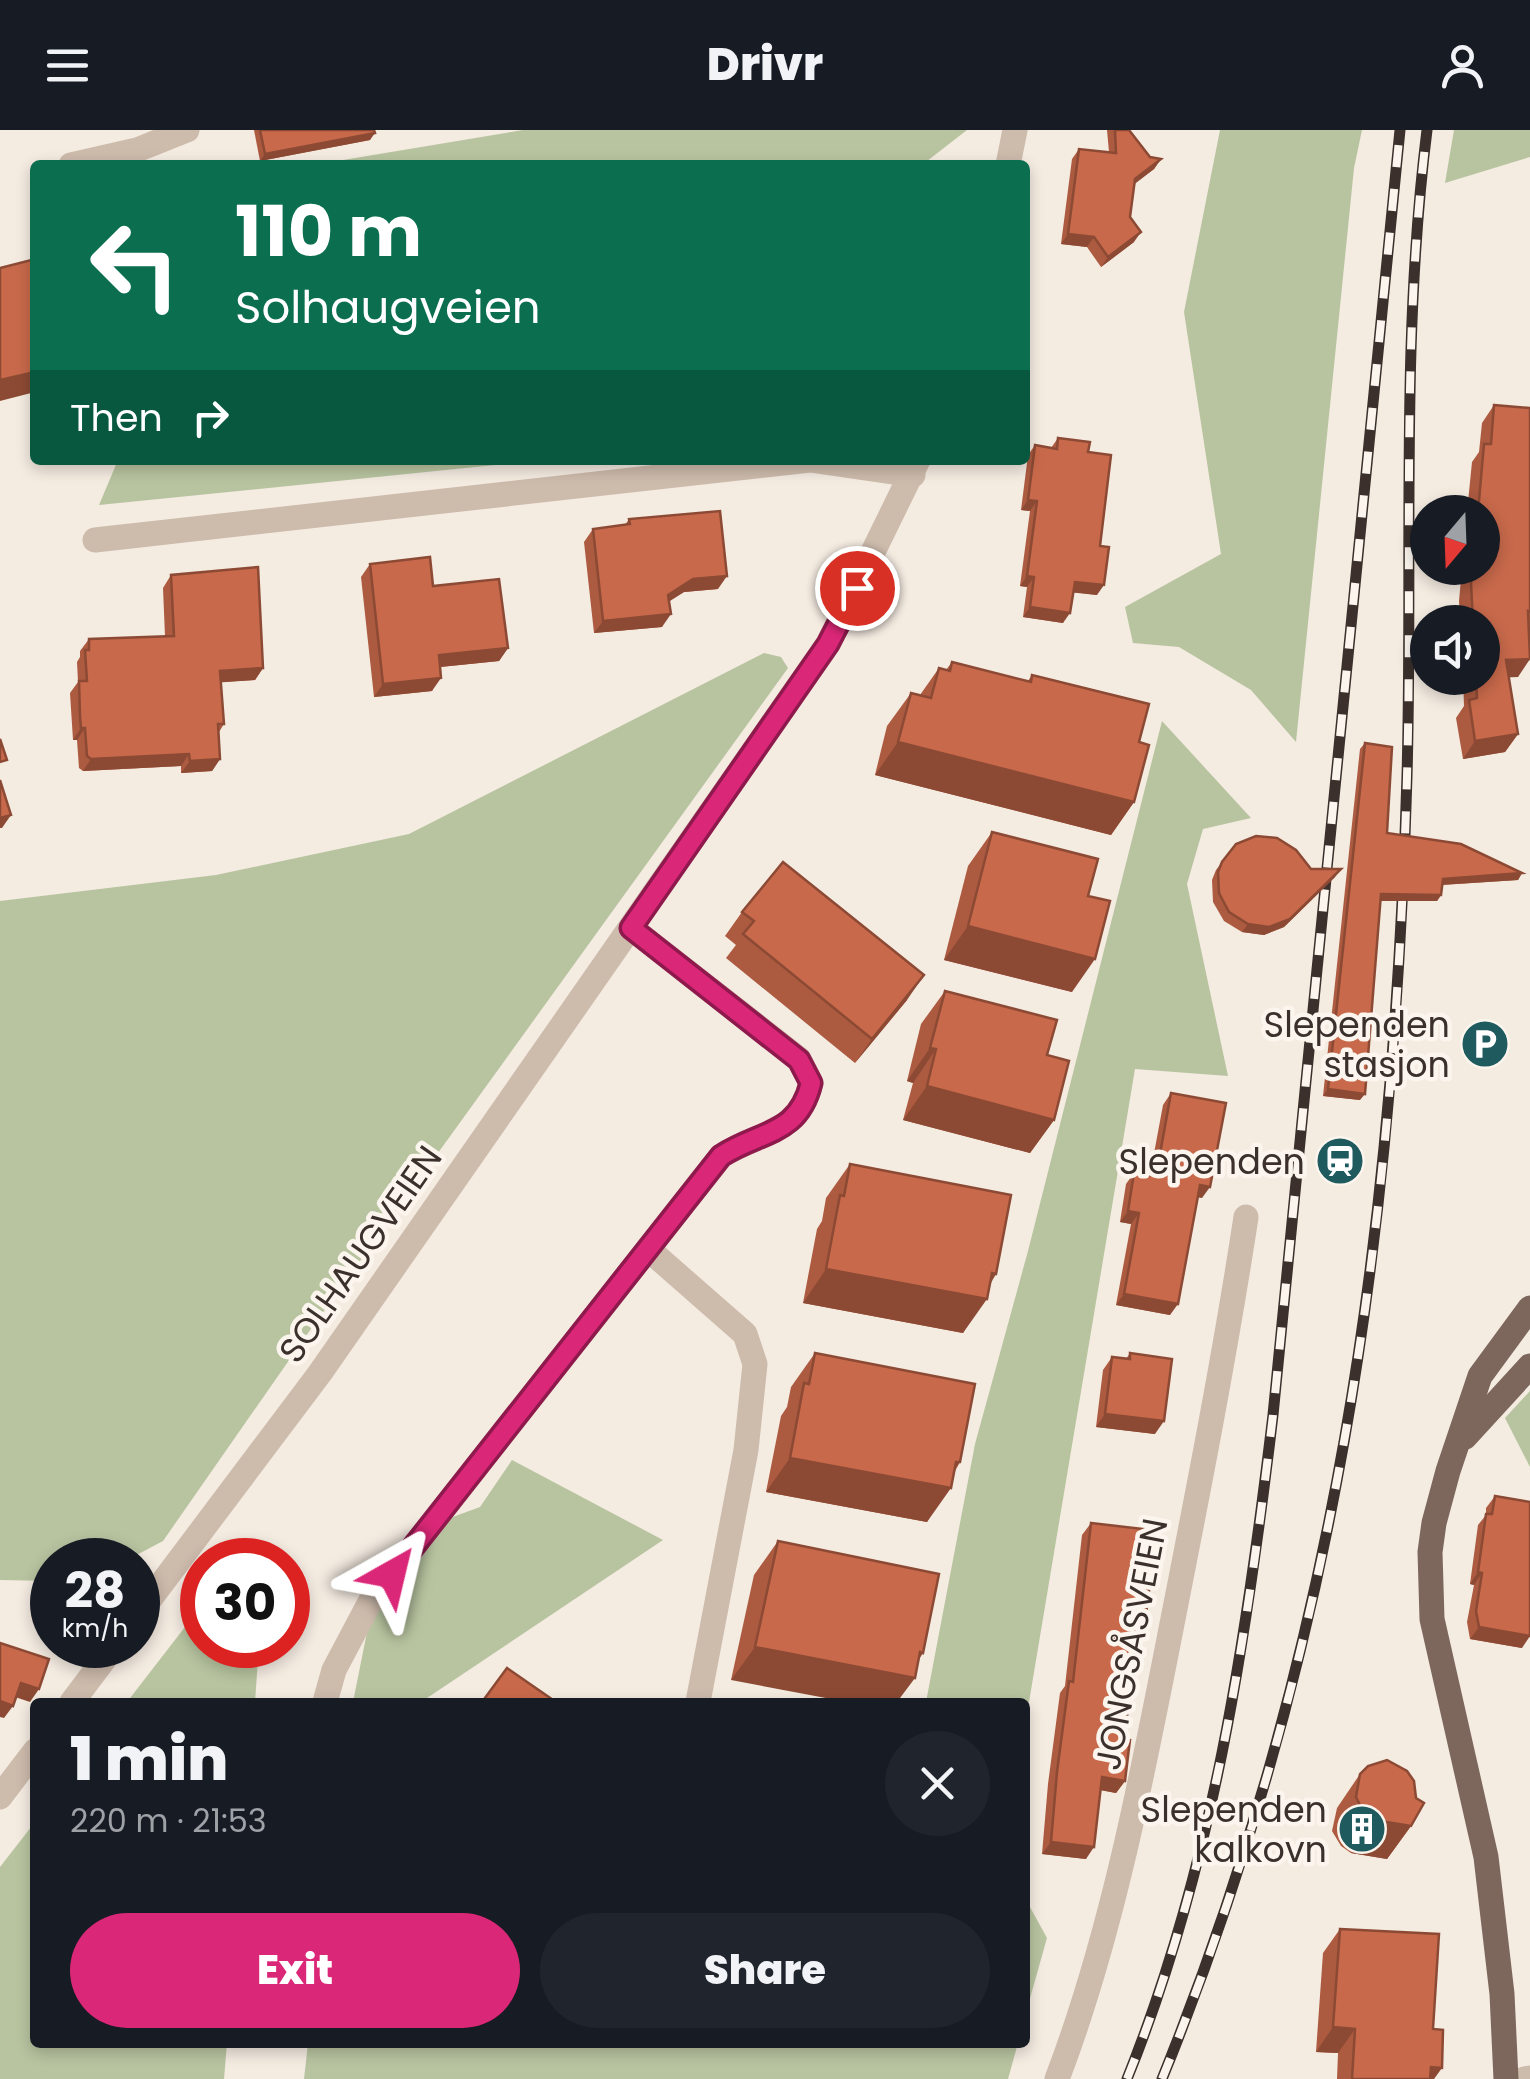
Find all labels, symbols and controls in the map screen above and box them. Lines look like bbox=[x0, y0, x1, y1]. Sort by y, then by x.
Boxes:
text: Drivr bbox=[707, 33, 823, 96]
icon: menu bbox=[40, 38, 95, 93]
icon: person bbox=[1435, 38, 1490, 93]
text: 110 m bbox=[235, 182, 422, 281]
icon: left bbox=[70, 200, 200, 330]
text: Solhaugveien bbox=[235, 276, 541, 339]
icon: right bbox=[183, 390, 238, 445]
text: Then bbox=[70, 391, 163, 444]
north arrow bbox=[1410, 495, 1500, 585]
map controls bbox=[1410, 495, 1500, 695]
pin bbox=[815, 546, 900, 631]
icon: arrive bbox=[830, 561, 885, 616]
button: sound bbox=[1410, 605, 1500, 695]
place label: Slependen stasjon bbox=[1264, 1000, 1450, 1089]
parking icon: Slependen stasjon bbox=[1459, 1018, 1511, 1070]
station icon: Slependen bbox=[1314, 1135, 1366, 1187]
street label: SOLHAUGVEIEN bbox=[267, 1136, 453, 1372]
place label: Slependen bbox=[1119, 1137, 1305, 1186]
street label: JONGSÅSVEIEN bbox=[1083, 1514, 1179, 1774]
position arrow bbox=[340, 1522, 444, 1626]
speed limit sign: 30 bbox=[180, 1538, 310, 1668]
text: 28 bbox=[65, 1555, 125, 1626]
text: km/h bbox=[62, 1611, 128, 1646]
text: 1 min bbox=[70, 1717, 228, 1801]
button: close bbox=[885, 1731, 990, 1836]
place label: Slependen kalkovn bbox=[1141, 1785, 1327, 1874]
text: 220 m · 21:53 bbox=[70, 1798, 267, 1843]
building icon: Slependen kalkovn bbox=[1336, 1803, 1388, 1855]
button: Exit bbox=[70, 1913, 520, 2028]
button: Share bbox=[540, 1913, 990, 2028]

